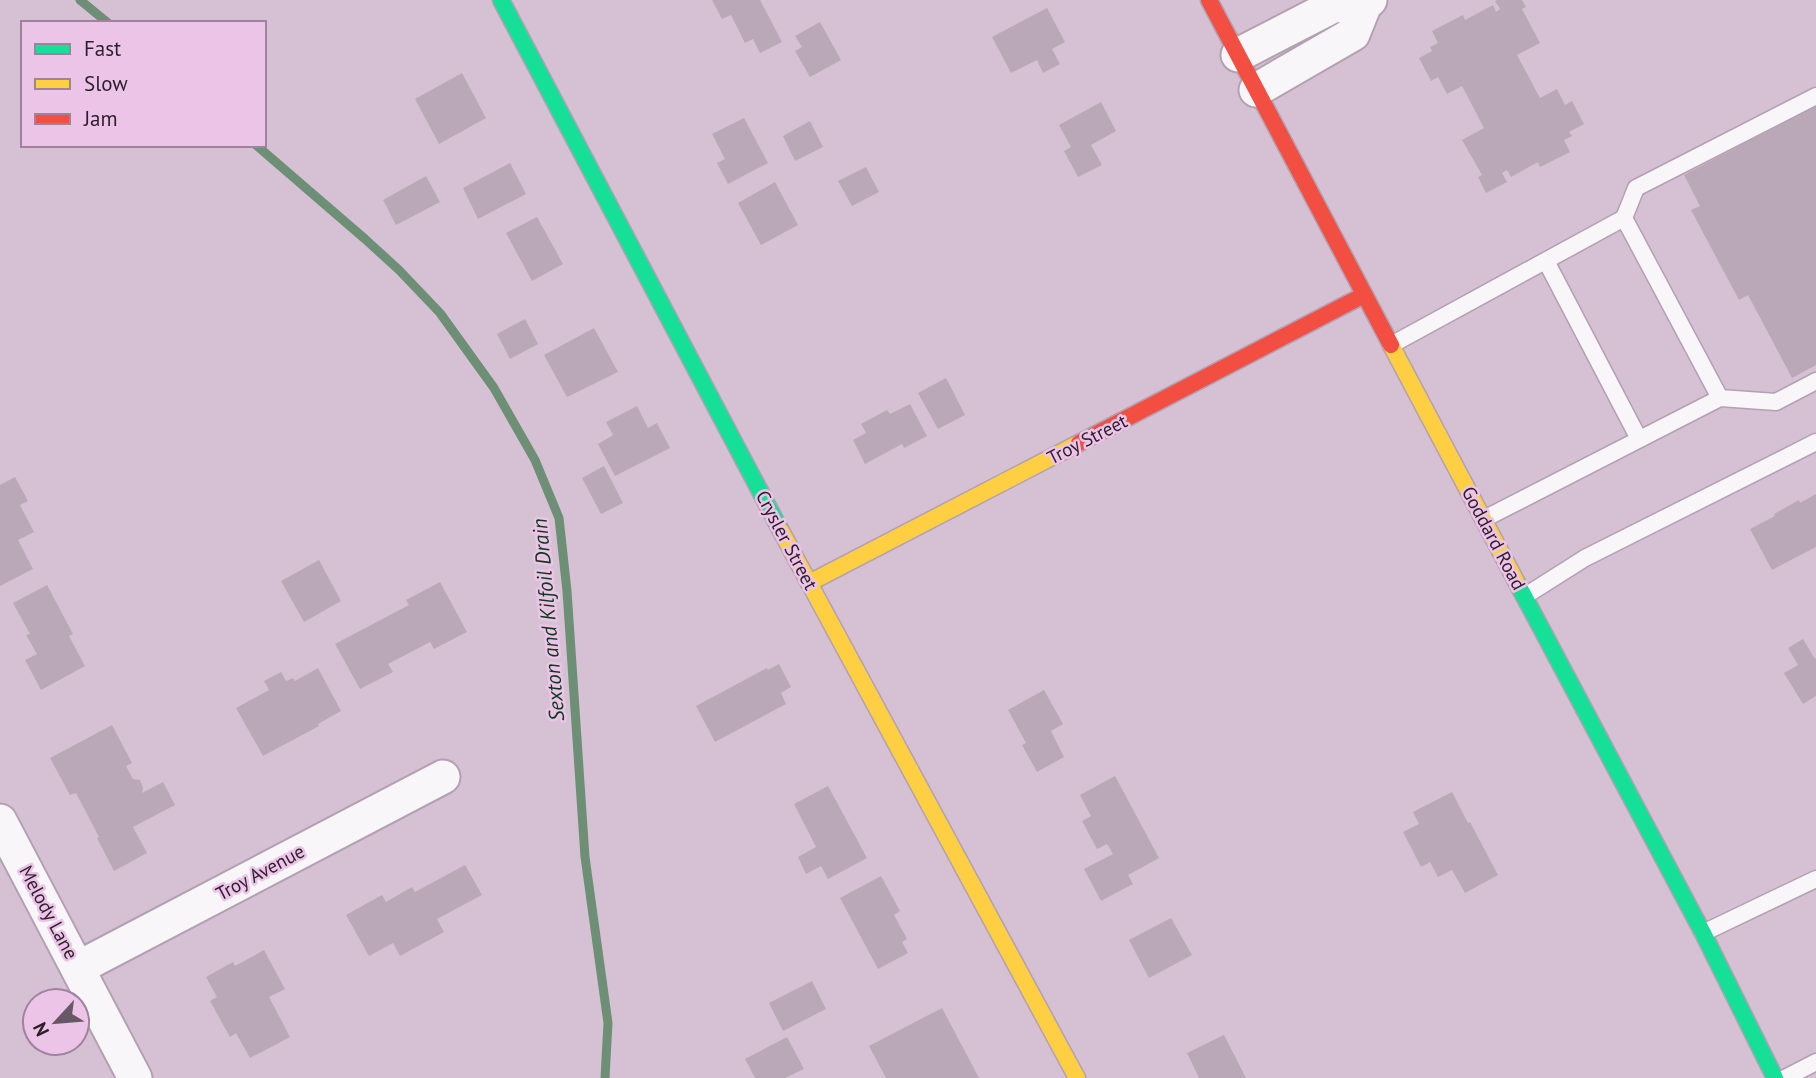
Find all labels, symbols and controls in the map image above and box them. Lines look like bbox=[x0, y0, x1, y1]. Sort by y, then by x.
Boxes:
legend bbox=[21, 21, 266, 147]
text: Fast bbox=[84, 35, 121, 62]
text: Slow bbox=[84, 70, 128, 97]
text: Jam bbox=[83, 105, 118, 132]
street label: Troy Street bbox=[1043, 408, 1132, 469]
street label: Goddard Road bbox=[1457, 482, 1531, 594]
street label: Crysler Street bbox=[751, 486, 823, 594]
water label: Sexton and Kilfoil Drain bbox=[526, 517, 570, 723]
street label: Troy Avenue bbox=[212, 839, 308, 905]
street label: Melody Lane bbox=[14, 861, 84, 963]
north arrow bbox=[21, 987, 91, 1057]
text: N bbox=[27, 1019, 54, 1040]

